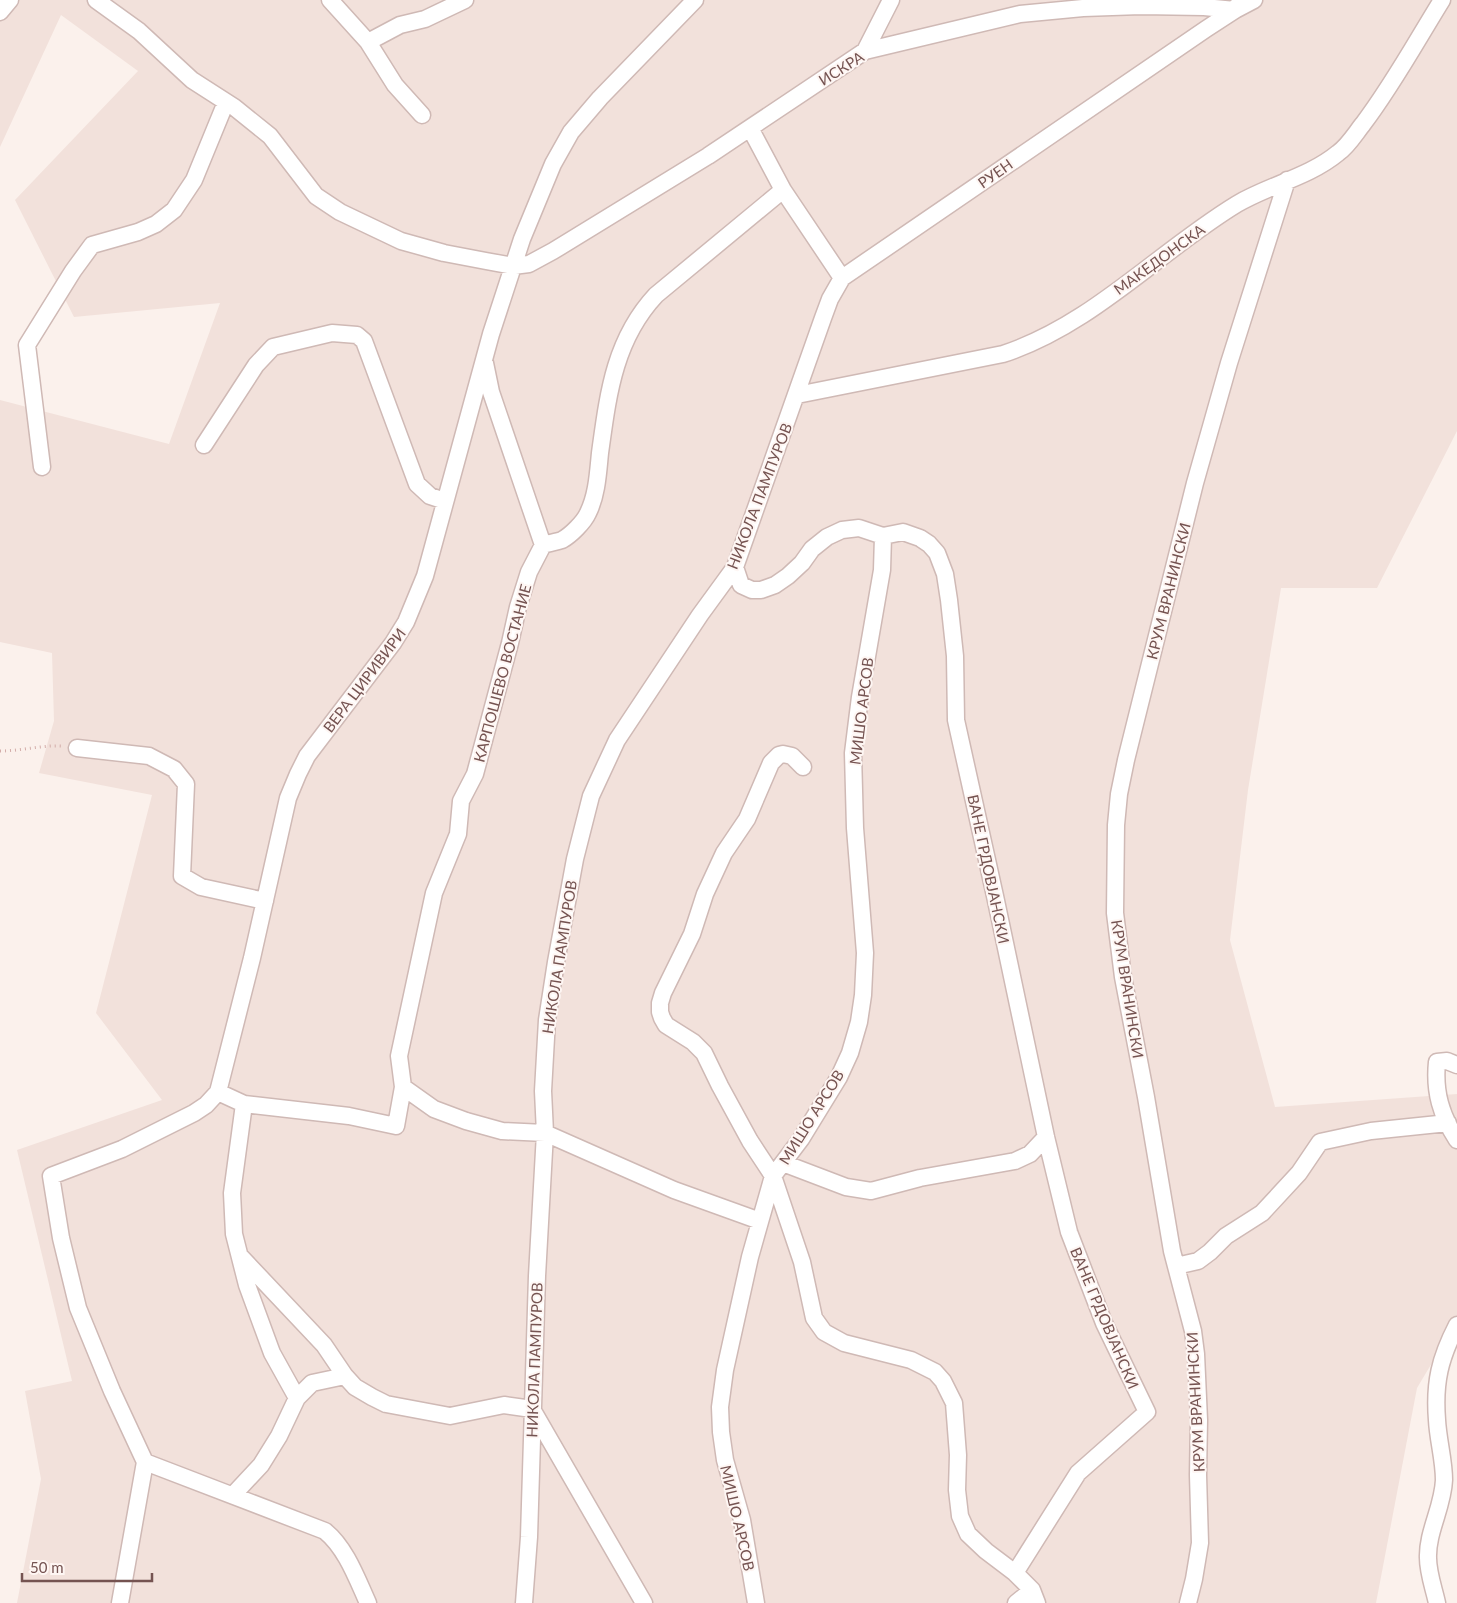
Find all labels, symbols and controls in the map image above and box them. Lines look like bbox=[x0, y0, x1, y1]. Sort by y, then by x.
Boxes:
street label: ИСКРА bbox=[815, 47, 868, 89]
street label: РУЕН bbox=[974, 155, 1016, 191]
street label: МАКЕДОНСКА bbox=[1110, 219, 1209, 298]
street label: НИКОЛА ПАМПУРОВ bbox=[723, 420, 795, 572]
street label: КРУМ ВРАНИНСКИ bbox=[1142, 521, 1194, 661]
street label: КАРПОШЕВО ВОСТАНИЕ bbox=[470, 582, 534, 764]
street label: ВЕРА ЦИРИВИРИ bbox=[319, 624, 409, 736]
street label: МИШО АРСОВ bbox=[845, 656, 877, 766]
street label: ВАНЕ ГРДОВЈАНСКИ bbox=[964, 793, 1014, 945]
street label: НИКОЛА ПАМПУРОВ bbox=[538, 879, 580, 1035]
street label: КРУМ ВРАНИНСКИ bbox=[1108, 918, 1148, 1060]
street label: МИШО АРСОВ bbox=[775, 1066, 847, 1168]
street label: ВАНЕ ГРДОВЈАНСКИ bbox=[1067, 1244, 1143, 1392]
street label: НИКОЛА ПАМПУРОВ bbox=[522, 1282, 546, 1438]
street label: КРУМ ВРАНИНСКИ bbox=[1182, 1332, 1208, 1472]
street label: МИШО АРСОВ bbox=[717, 1463, 759, 1573]
scale bar bbox=[22, 1550, 152, 1582]
text: 50 m bbox=[30, 1558, 64, 1576]

